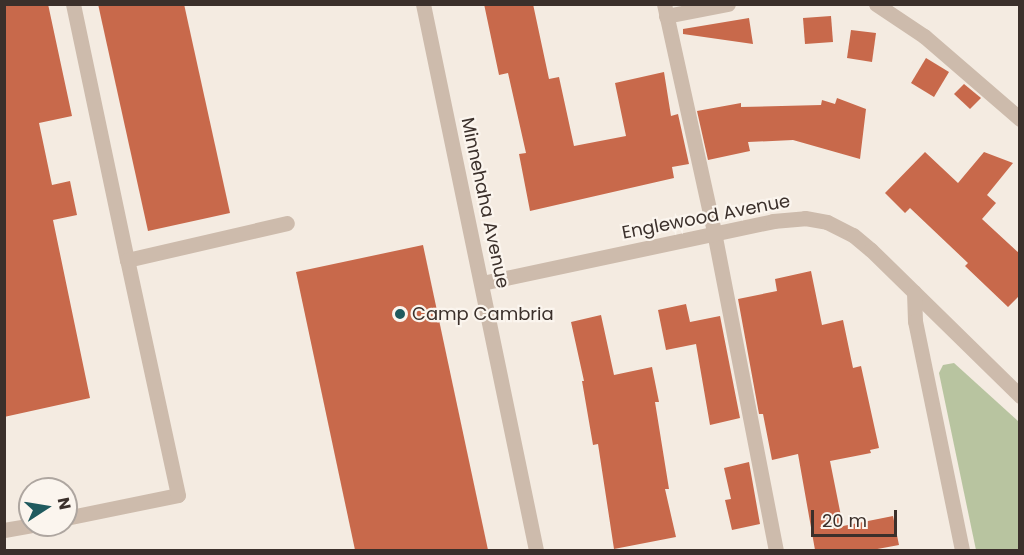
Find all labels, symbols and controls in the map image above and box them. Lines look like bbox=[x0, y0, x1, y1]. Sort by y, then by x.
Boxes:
street label: Minnehaha Avenue bbox=[456, 116, 514, 290]
street label: Englewood Avenue bbox=[620, 190, 792, 244]
place label: Camp Cambria bbox=[412, 303, 554, 325]
marker: Camp Cambria bbox=[393, 307, 407, 321]
north arrow bbox=[18, 477, 78, 537]
text: N bbox=[52, 495, 77, 512]
scale bar bbox=[814, 498, 900, 536]
text: 20 m bbox=[822, 508, 867, 533]

